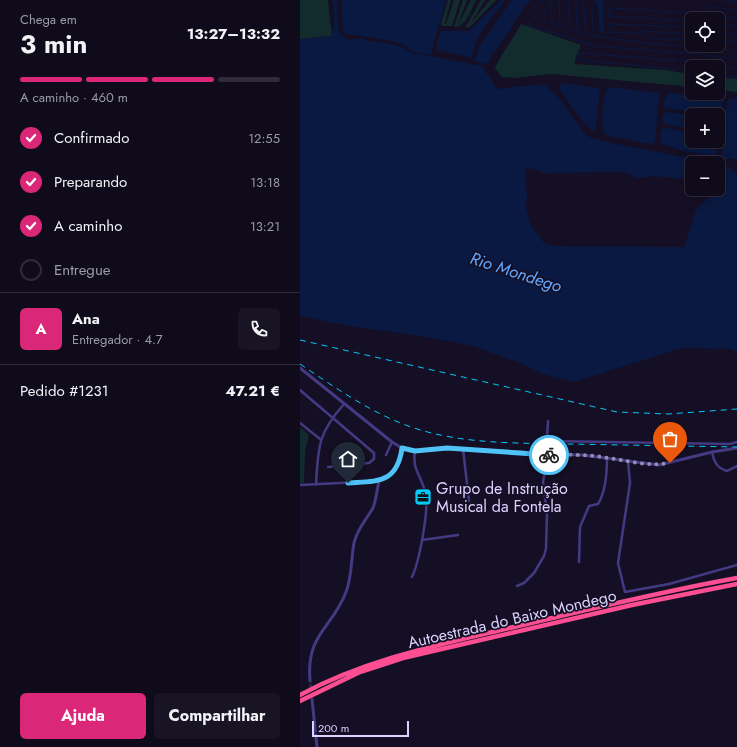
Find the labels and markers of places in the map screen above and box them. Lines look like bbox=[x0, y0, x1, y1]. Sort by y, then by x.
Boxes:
pin bbox=[653, 422, 687, 463]
pin bbox=[331, 442, 365, 483]
place label: Grupo de Instrução Musical da Fontela bbox=[436, 477, 568, 518]
office icon: Grupo de Instrução Musical da Fontela bbox=[413, 487, 433, 507]

